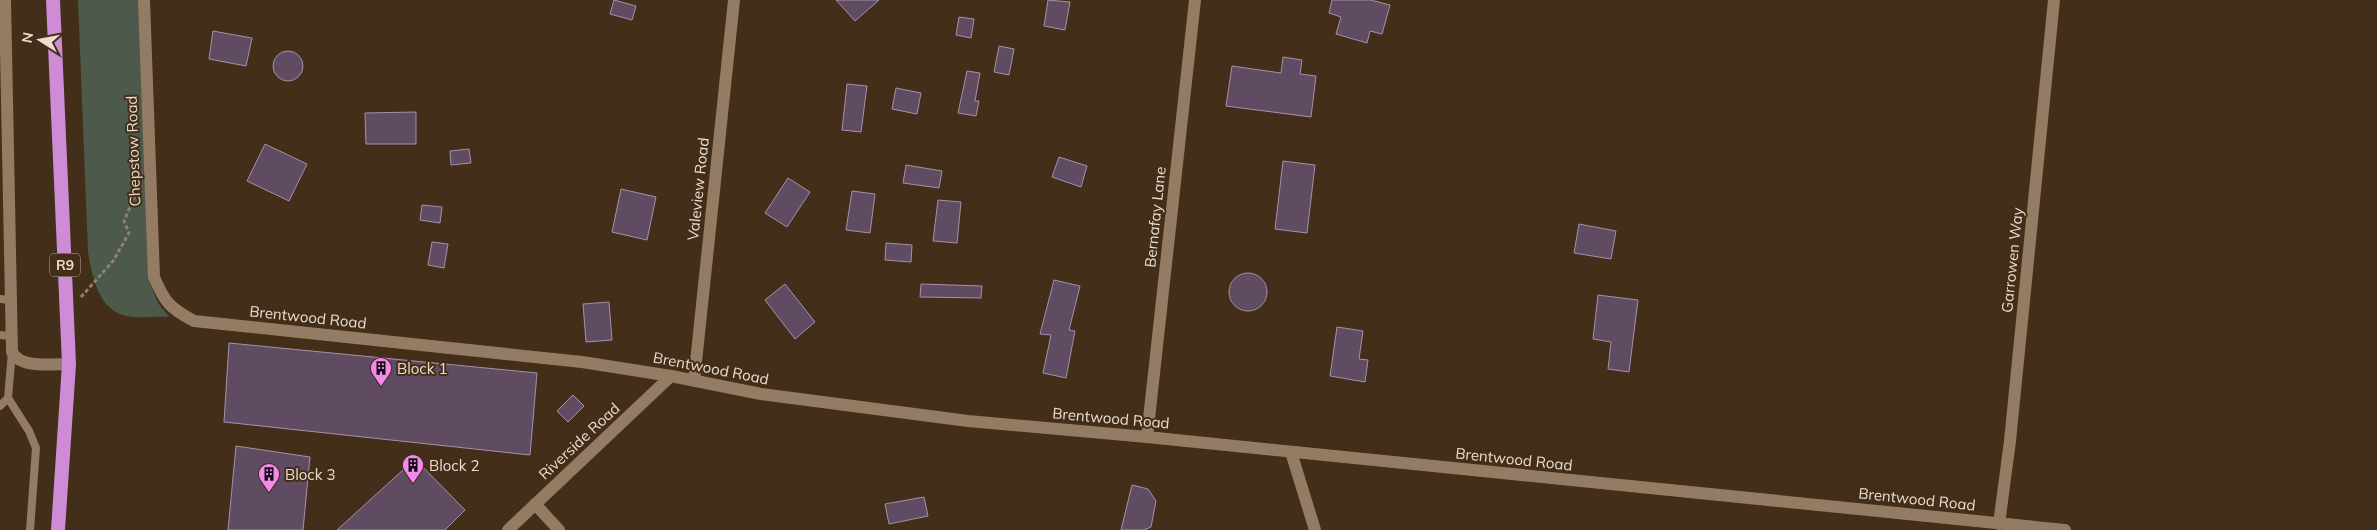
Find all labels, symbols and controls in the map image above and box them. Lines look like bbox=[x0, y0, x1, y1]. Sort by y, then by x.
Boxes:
north arrow bbox=[15, 15, 65, 65]
text: N bbox=[17, 31, 37, 44]
street label: Chepstow Road bbox=[122, 95, 144, 207]
street label: Valeview Road bbox=[683, 137, 713, 241]
street label: Bernafay Lane bbox=[1140, 166, 1170, 268]
street label: Garrowen Way bbox=[1997, 206, 2027, 314]
road number: R9 bbox=[50, 254, 80, 276]
street label: Brentwood Road bbox=[249, 301, 367, 333]
street label: Brentwood Road bbox=[651, 347, 771, 389]
building icon: Block 1 bbox=[369, 356, 393, 387]
place label: Block 1 bbox=[397, 359, 447, 378]
street label: Riverside Road bbox=[534, 399, 624, 483]
street label: Brentwood Road bbox=[1052, 403, 1170, 433]
street label: Brentwood Road bbox=[1455, 443, 1573, 475]
building icon: Block 2 bbox=[401, 453, 425, 484]
place label: Block 2 bbox=[429, 456, 479, 475]
building icon: Block 3 bbox=[257, 462, 281, 493]
place label: Block 3 bbox=[285, 465, 335, 484]
street label: Brentwood Road bbox=[1858, 483, 1976, 515]

